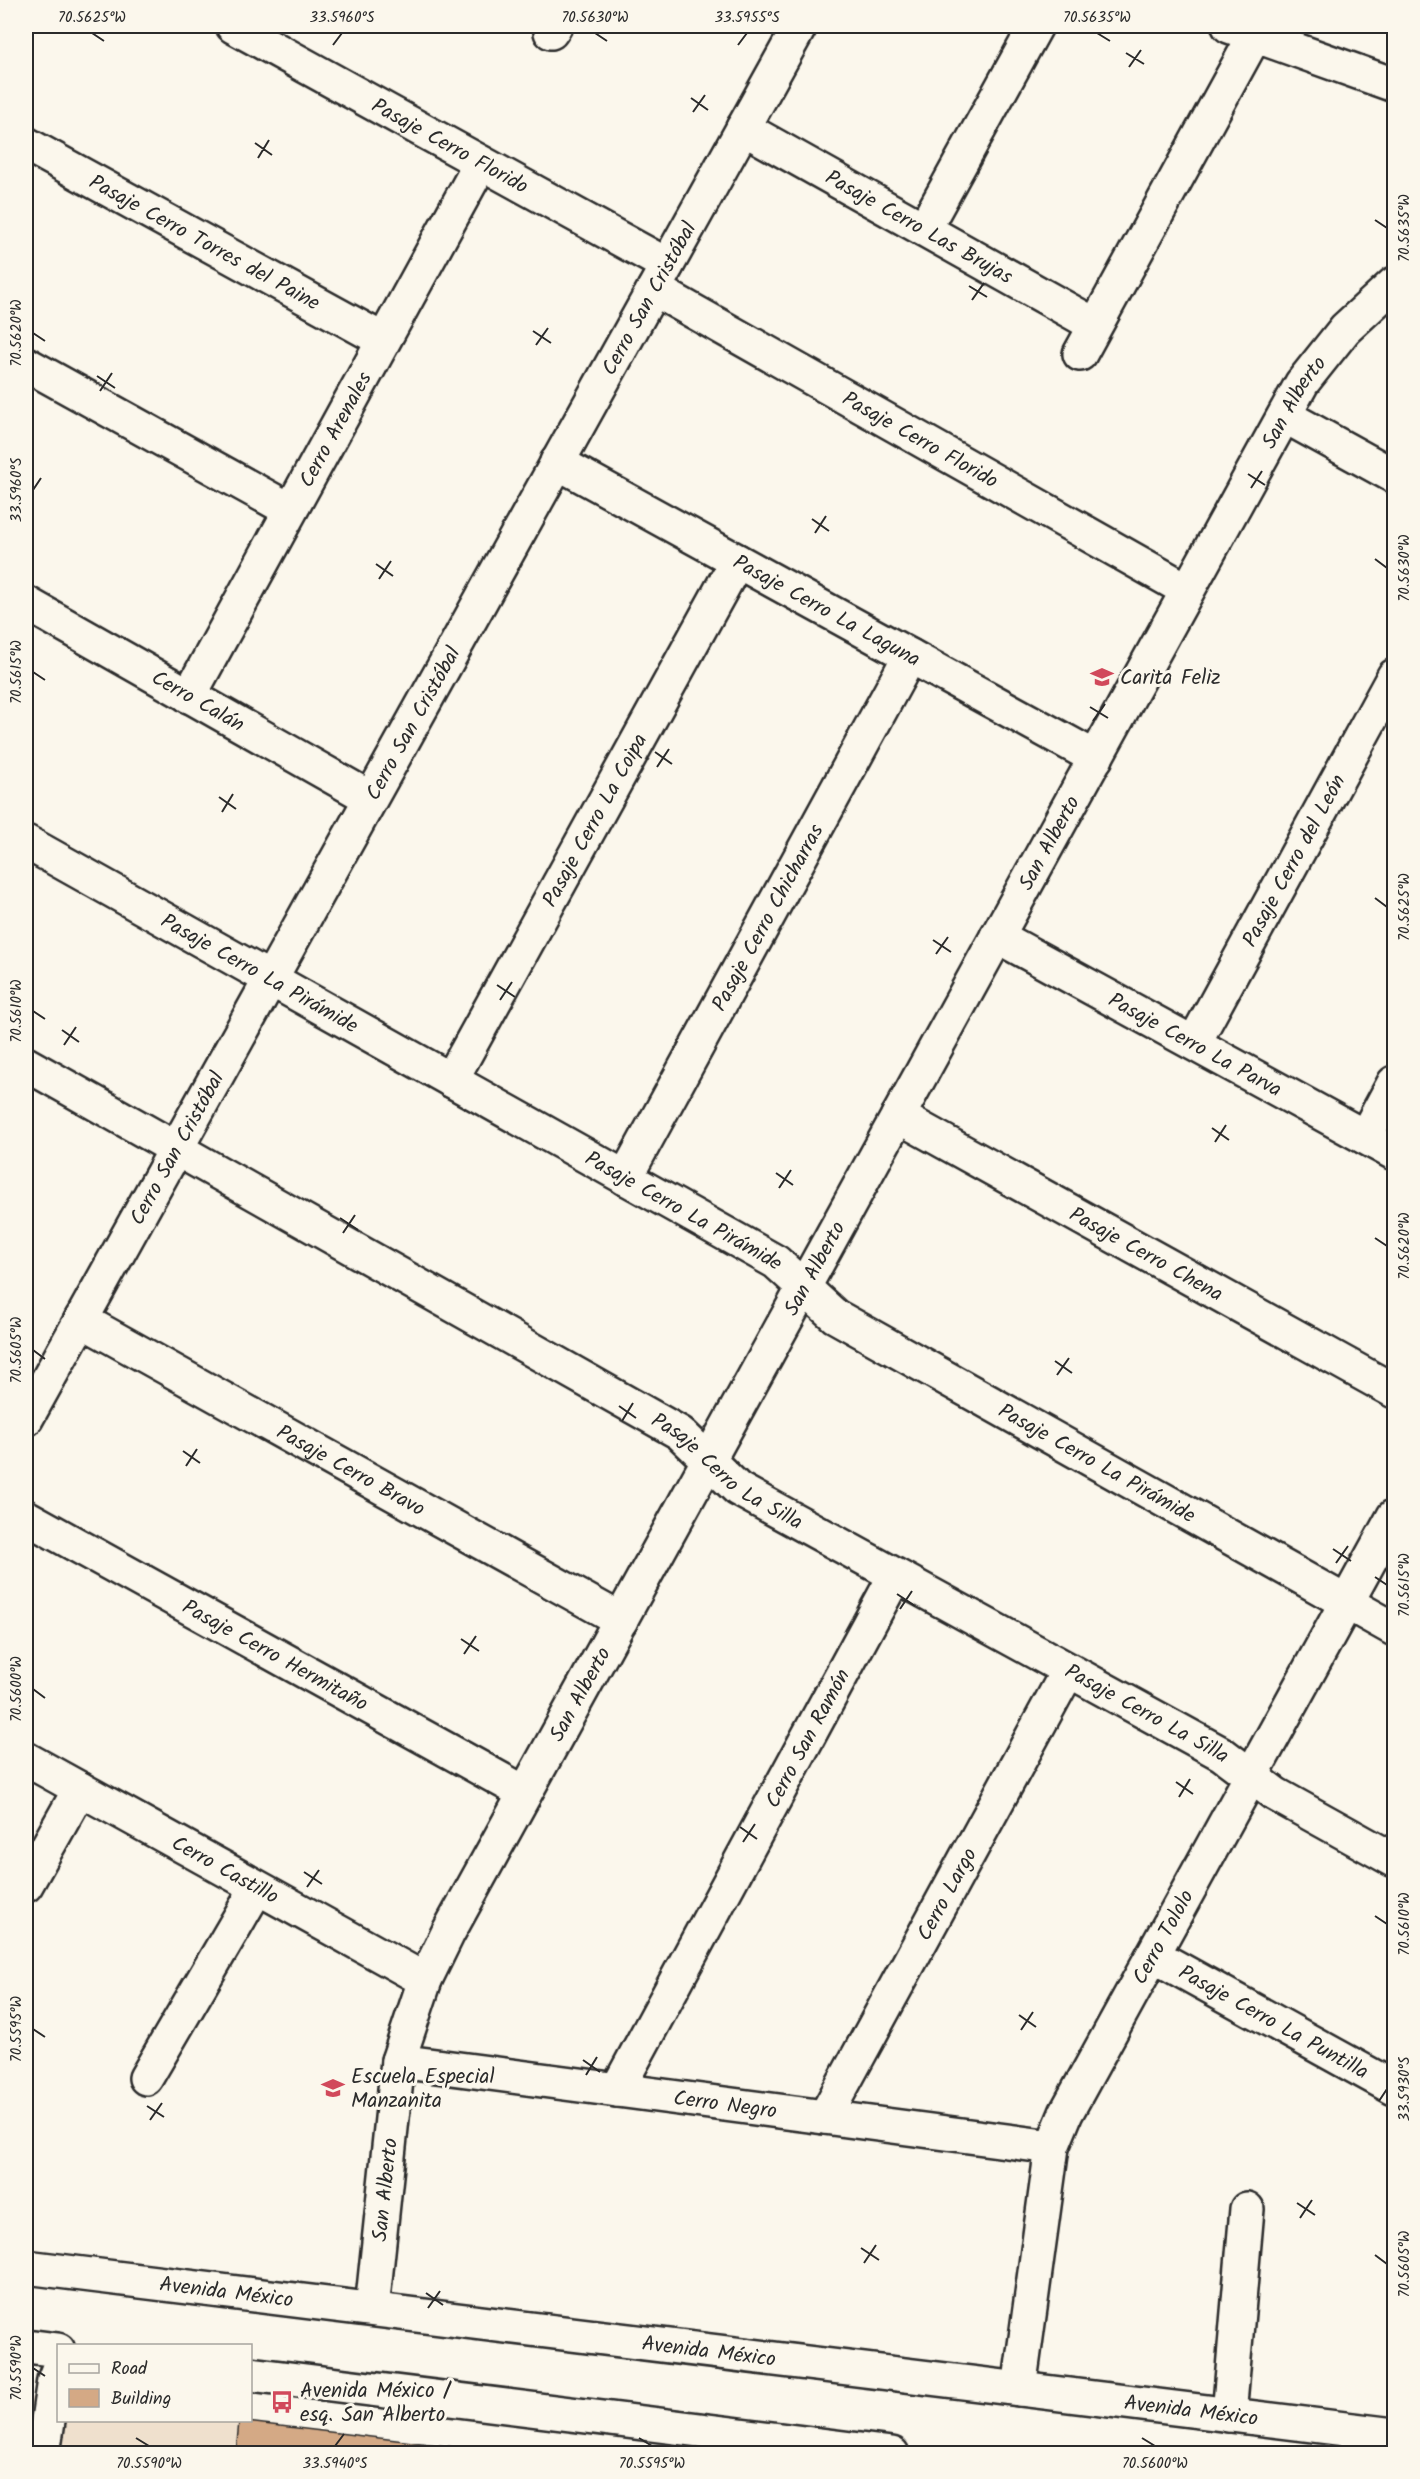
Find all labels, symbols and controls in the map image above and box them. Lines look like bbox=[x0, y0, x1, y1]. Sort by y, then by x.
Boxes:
text: 70.5625°W bbox=[58, 6, 126, 30]
text: 33.5960°S bbox=[310, 6, 375, 30]
text: 70.5630°W bbox=[561, 6, 629, 30]
text: 33.5955°S bbox=[714, 6, 780, 30]
text: 70.5635°W bbox=[1063, 6, 1131, 30]
street label: Pasaje Cerro Florido bbox=[365, 90, 534, 204]
street label: Pasaje Cerro Las Brujas bbox=[819, 162, 1018, 294]
street label: Pasaje Cerro Torres del Paine bbox=[83, 167, 326, 321]
text: 70.5635°W bbox=[1393, 194, 1417, 262]
street label: Cerro San Cristóbal bbox=[594, 216, 706, 382]
text: 70.5620°W bbox=[5, 299, 29, 367]
street label: San Alberto bbox=[1254, 349, 1335, 455]
street label: Cerro Arenales bbox=[291, 366, 382, 494]
street label: Pasaje Cerro Florido bbox=[835, 383, 1004, 498]
text: 33.5960°S bbox=[5, 457, 29, 522]
text: 70.5630°W bbox=[1393, 534, 1417, 602]
street label: Pasaje Cerro La Laguna bbox=[727, 547, 926, 676]
text: 70.5615°W bbox=[5, 640, 29, 704]
street label: Cerro San Cristóbal bbox=[358, 641, 470, 807]
street label: Cerro Calán bbox=[145, 662, 250, 742]
place label: Carita Feliz bbox=[1120, 662, 1221, 695]
school or university icon: Carita Feliz bbox=[1089, 664, 1115, 690]
street label: Pasaje Cerro La Coipa bbox=[534, 728, 657, 914]
street label: Pasaje Cerro del León bbox=[1234, 769, 1355, 953]
street label: San Alberto bbox=[1011, 790, 1090, 897]
street label: Pasaje Cerro Chicharras bbox=[704, 818, 833, 1018]
text: 70.5625°W bbox=[1393, 873, 1417, 941]
street label: Pasaje Cerro La Pirámide bbox=[154, 906, 364, 1043]
text: 70.5610°W bbox=[5, 979, 29, 1043]
street label: Pasaje Cerro La Parva bbox=[1102, 985, 1288, 1107]
street label: Cerro San Cristóbal bbox=[122, 1066, 234, 1232]
street label: Pasaje Cerro La Pirámide bbox=[578, 1143, 790, 1279]
street label: Pasaje Cerro Chena bbox=[1063, 1199, 1229, 1311]
text: 70.5620°W bbox=[1393, 1212, 1417, 1280]
street label: San Alberto bbox=[776, 1216, 855, 1322]
text: 70.5605°W bbox=[5, 1316, 29, 1383]
street label: Pasaje Cerro La Pirámide bbox=[992, 1395, 1202, 1533]
street label: Pasaje Cerro La Silla bbox=[645, 1405, 808, 1539]
street label: Pasaje Cerro Bravo bbox=[270, 1417, 431, 1526]
text: 70.5615°W bbox=[1393, 1553, 1417, 1617]
street label: Pasaje Cerro Hermitaño bbox=[176, 1591, 374, 1721]
street label: San Alberto bbox=[542, 1641, 620, 1748]
text: 70.5600°W bbox=[5, 1656, 29, 1722]
street label: Pasaje Cerro La Silla bbox=[1058, 1656, 1236, 1772]
street label: Cerro San Ramón bbox=[757, 1663, 860, 1814]
street label: Cerro Castillo bbox=[165, 1828, 284, 1914]
street label: Cerro Largo bbox=[909, 1842, 987, 1947]
street label: Cerro Tololo bbox=[1125, 1884, 1204, 1991]
text: 70.5610°W bbox=[1393, 1892, 1417, 1956]
street label: Pasaje Cerro La Puntilla bbox=[1172, 1957, 1374, 2089]
text: 70.5595°W bbox=[5, 1996, 29, 2062]
text: 33.5930°S bbox=[1393, 2056, 1417, 2122]
place label: Escuela Especial Manzanita bbox=[351, 2061, 495, 2118]
school or university icon: Escuela Especial Manzanita bbox=[320, 2075, 346, 2101]
street label: Cerro Negro bbox=[671, 2082, 779, 2129]
street label: San Alberto bbox=[364, 2137, 408, 2243]
text: 70.5605°W bbox=[1393, 2230, 1417, 2297]
street label: Avenida México bbox=[157, 2269, 295, 2318]
street label: Avenida México bbox=[640, 2328, 778, 2377]
text: 70.5590°W bbox=[5, 2335, 29, 2401]
legend bbox=[57, 2344, 252, 2422]
text: Road bbox=[111, 2355, 148, 2384]
place label: Avenida México / esq. San Alberto bbox=[300, 2375, 452, 2432]
text: Building bbox=[111, 2385, 171, 2414]
street label: Avenida México bbox=[1122, 2387, 1260, 2436]
bus stop icon: Avenida México / esq. San Alberto bbox=[269, 2389, 295, 2415]
text: 70.5590°W bbox=[116, 2452, 182, 2476]
text: 33.5940°S bbox=[303, 2452, 367, 2476]
text: 70.5595°W bbox=[619, 2452, 685, 2476]
text: 70.5600°W bbox=[1122, 2452, 1188, 2476]

